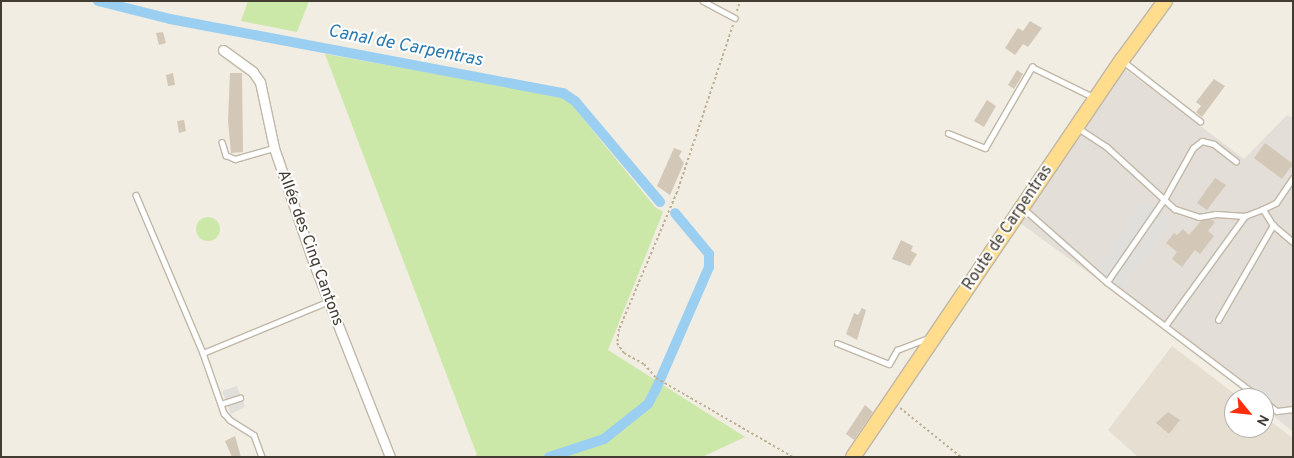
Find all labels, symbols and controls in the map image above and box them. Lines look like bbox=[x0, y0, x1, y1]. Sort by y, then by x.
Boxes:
water label: Canal de Carpentras bbox=[326, 21, 484, 73]
street label: Route de Carpentras bbox=[959, 162, 1057, 294]
street label: Allée des Cinq Cantons bbox=[273, 167, 347, 329]
north arrow bbox=[1224, 388, 1274, 438]
text: N bbox=[1252, 411, 1272, 428]

